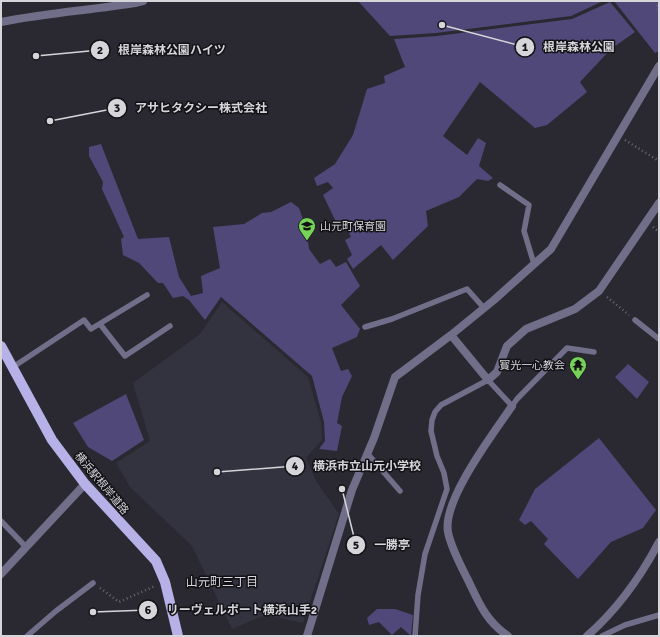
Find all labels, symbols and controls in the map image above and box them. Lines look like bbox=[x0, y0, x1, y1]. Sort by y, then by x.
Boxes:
callout: 根岸森林公園 bbox=[515, 35, 623, 59]
callout: 根岸森林公園ハイツ bbox=[90, 38, 234, 62]
text: 1 bbox=[522, 40, 529, 55]
text: 根岸森林公園 bbox=[543, 40, 615, 55]
text: 2 bbox=[97, 43, 103, 58]
text: 根岸森林公園ハイツ bbox=[118, 43, 226, 58]
callout: アサヒタクシー株式会社 bbox=[107, 96, 275, 120]
text: 3 bbox=[114, 101, 120, 116]
text: アサヒタクシー株式会社 bbox=[135, 101, 267, 116]
school or university icon: 山元町保育園 bbox=[297, 216, 317, 241]
place label: 山元町保育園 bbox=[320, 220, 386, 233]
temple icon: 寳光一心教会 bbox=[568, 355, 588, 380]
place label: 寳光一心教会 bbox=[499, 359, 565, 372]
street label: 横浜駅根岸道路 bbox=[72, 450, 131, 517]
callout: 横浜市立山元小学校 bbox=[285, 454, 429, 478]
text: 4 bbox=[292, 459, 299, 474]
text: 横浜市立山元小学校 bbox=[313, 459, 421, 474]
callout: 一勝亭 bbox=[346, 533, 418, 557]
text: 5 bbox=[353, 538, 359, 553]
text: 一勝亭 bbox=[374, 538, 410, 553]
district label: 山元町三丁目 bbox=[186, 575, 258, 590]
callout: リーヴェルポート横浜山手2 bbox=[138, 598, 325, 622]
text: 6 bbox=[145, 603, 152, 618]
text: リーヴェルポート横浜山手2 bbox=[167, 603, 317, 618]

